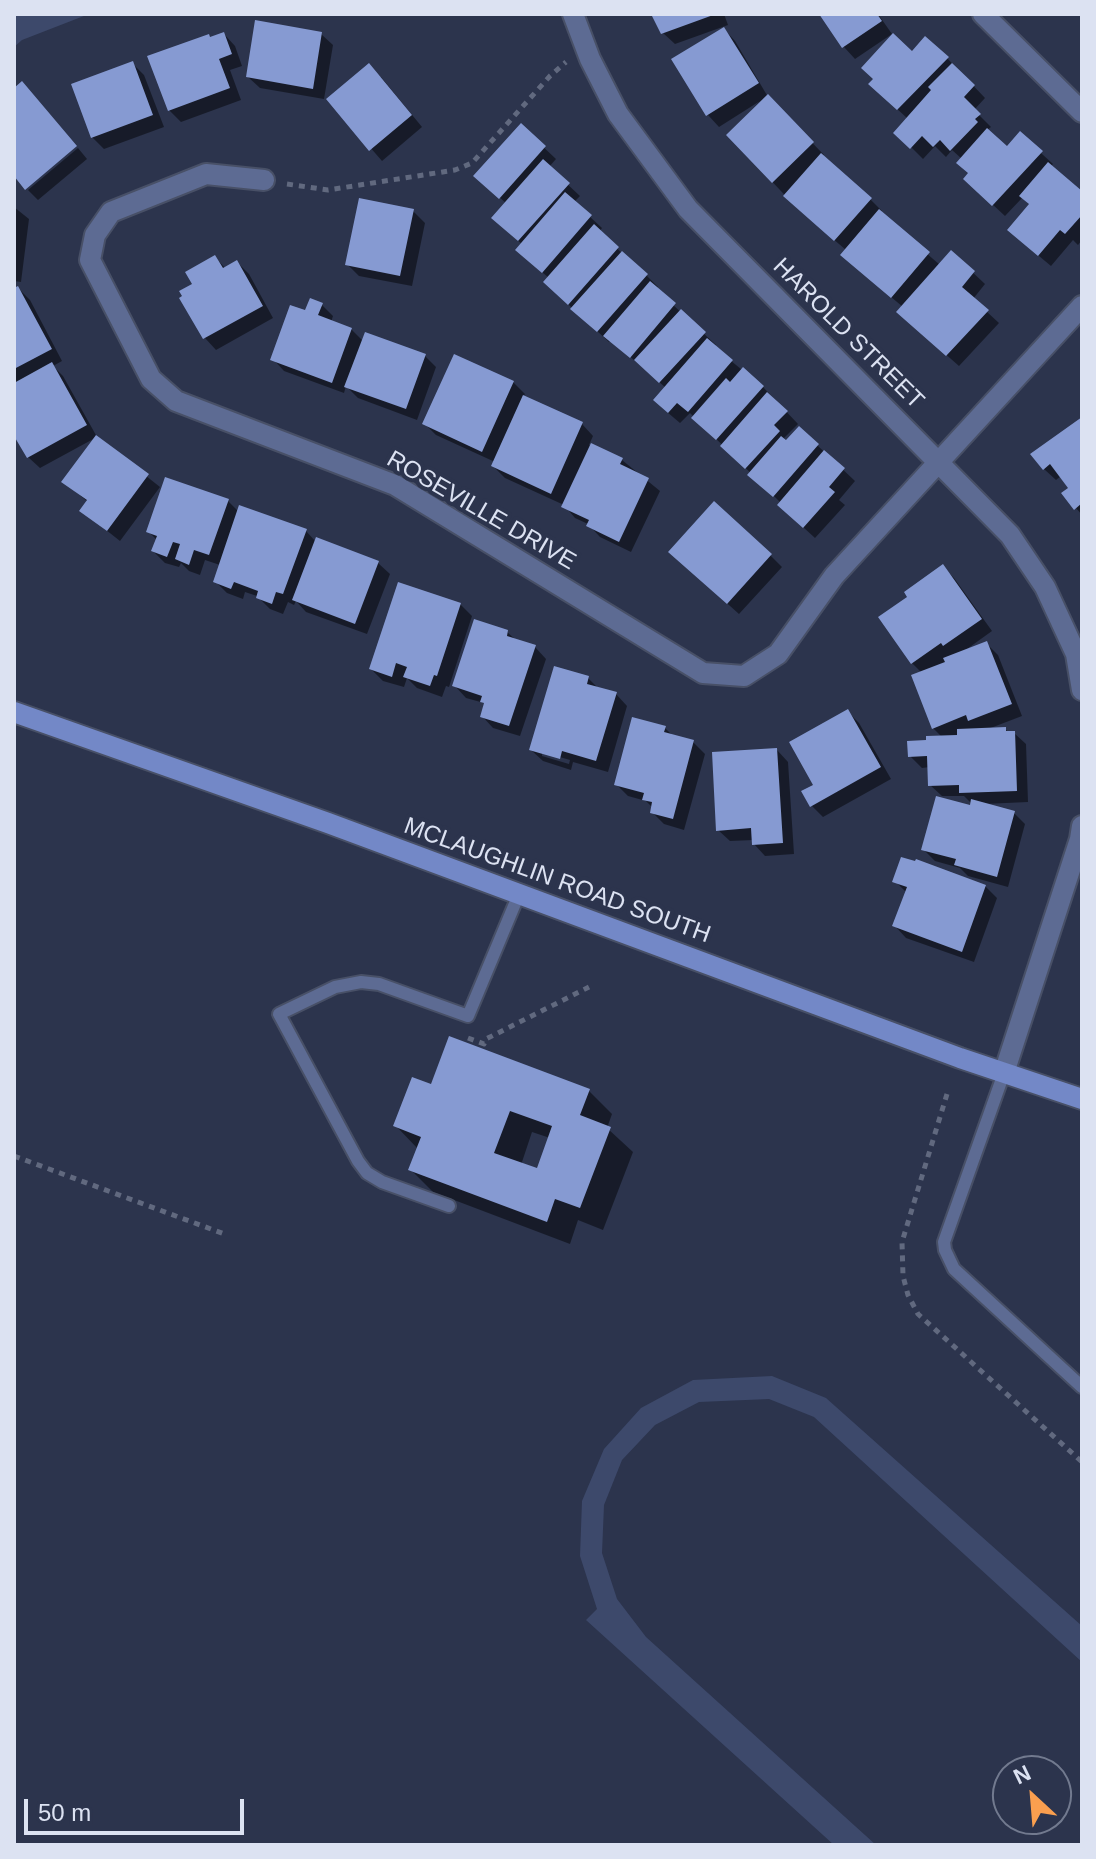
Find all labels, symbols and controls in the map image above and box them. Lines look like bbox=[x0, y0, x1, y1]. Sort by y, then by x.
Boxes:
street label: HAROLD STREET bbox=[767, 253, 929, 415]
street label: ROSEVILLE DRIVE bbox=[381, 445, 581, 577]
street label: MCLAUGHLIN ROAD SOUTH bbox=[400, 812, 714, 950]
north arrow bbox=[992, 1755, 1072, 1835]
text: N bbox=[1010, 1760, 1035, 1789]
scale bar bbox=[28, 1783, 248, 1833]
text: 50 m bbox=[38, 1799, 91, 1826]

